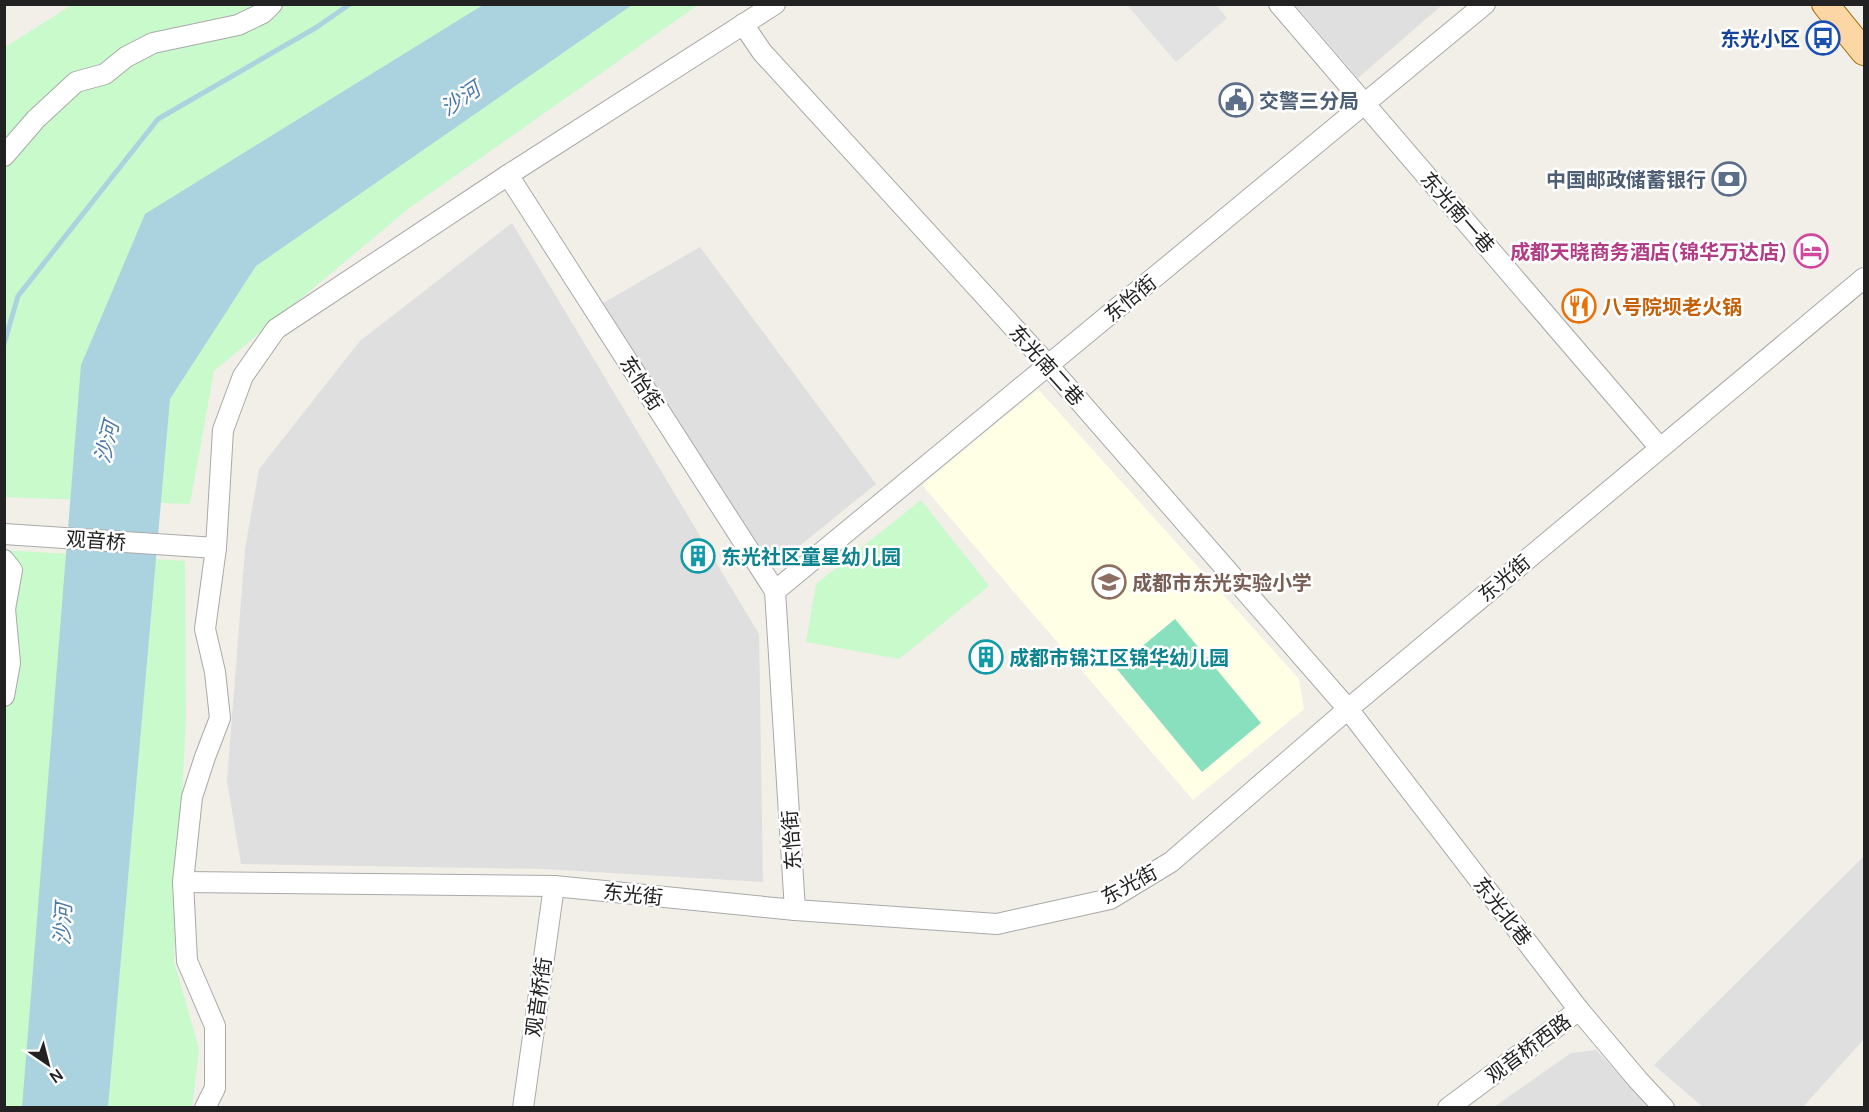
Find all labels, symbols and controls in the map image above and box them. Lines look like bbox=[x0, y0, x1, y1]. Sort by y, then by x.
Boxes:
bus stop icon: 东光小区 bbox=[1805, 20, 1841, 56]
place label: 东光小区 bbox=[1720, 25, 1800, 52]
water label: 沙河 bbox=[435, 72, 489, 121]
public building icon: 交警三分局 bbox=[1218, 82, 1254, 118]
place label: 交警三分局 bbox=[1259, 87, 1359, 114]
bank icon: 中国邮政储蓄银行 bbox=[1711, 161, 1747, 197]
street label: 东光南一巷 bbox=[1415, 165, 1501, 259]
place label: 中国邮政储蓄银行 bbox=[1546, 166, 1706, 193]
hotel icon: 成都天晓商务酒店(锦华万达店) bbox=[1793, 233, 1829, 269]
place label: 成都天晓商务酒店(锦华万达店) bbox=[1510, 238, 1788, 265]
street label: 东怡街 bbox=[1098, 269, 1162, 327]
restaurant icon: 八号院坝老火锅 bbox=[1561, 288, 1597, 324]
place label: 八号院坝老火锅 bbox=[1602, 293, 1742, 320]
street label: 东光南二巷 bbox=[1004, 319, 1090, 411]
street label: 东怡街 bbox=[614, 350, 670, 416]
water label: 沙河 bbox=[87, 414, 126, 466]
street label: 观音桥 bbox=[65, 524, 127, 556]
building icon: 东光社区童星幼儿园 bbox=[680, 538, 716, 574]
place label: 东光社区童星幼儿园 bbox=[721, 543, 901, 570]
street label: 东光街 bbox=[1472, 548, 1536, 608]
school or university icon: 成都市东光实验小学 bbox=[1091, 564, 1127, 600]
place label: 成都市东光实验小学 bbox=[1132, 569, 1312, 596]
building icon: 成都市锦江区锦华幼儿园 bbox=[968, 639, 1004, 675]
place label: 成都市锦江区锦华幼儿园 bbox=[1009, 644, 1229, 671]
street label: 东怡街 bbox=[775, 809, 807, 871]
street label: 东光街 bbox=[1096, 858, 1162, 910]
street label: 东光北巷 bbox=[1468, 871, 1538, 951]
street label: 东光街 bbox=[602, 877, 664, 911]
water label: 沙河 bbox=[47, 898, 77, 946]
street label: 观音桥街 bbox=[519, 956, 557, 1038]
street label: 观音桥西路 bbox=[1480, 1007, 1576, 1089]
north arrow bbox=[18, 1034, 78, 1094]
text: N bbox=[46, 1064, 68, 1089]

